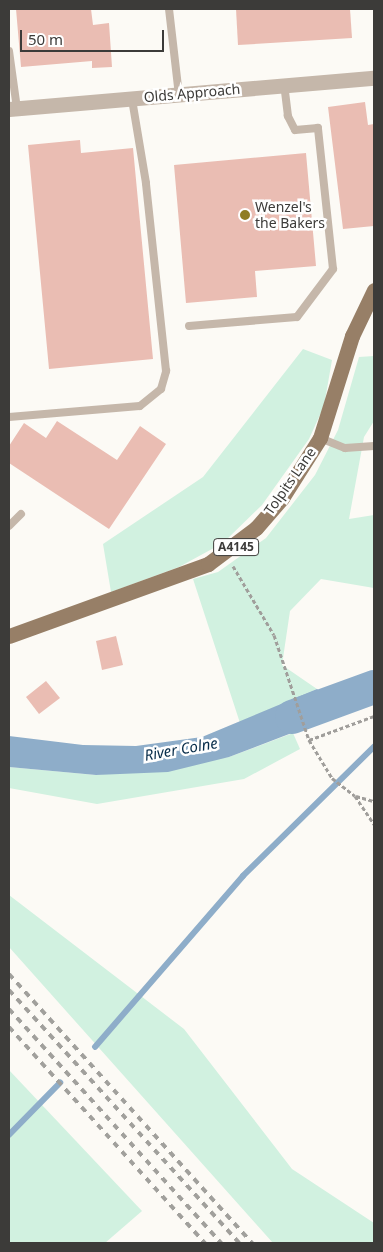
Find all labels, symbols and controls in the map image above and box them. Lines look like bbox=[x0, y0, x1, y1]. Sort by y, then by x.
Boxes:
scale bar bbox=[22, 20, 166, 52]
text: 50 m bbox=[28, 29, 63, 49]
street label: Olds Approach bbox=[143, 80, 241, 106]
place label: Wenzel's the Bakers bbox=[255, 199, 325, 232]
marker: Wenzel's the Bakers bbox=[239, 209, 251, 221]
street label: Tolpits Lane bbox=[261, 444, 319, 518]
road number: A4145 bbox=[212, 538, 260, 556]
water label: River Colne bbox=[143, 734, 219, 764]

